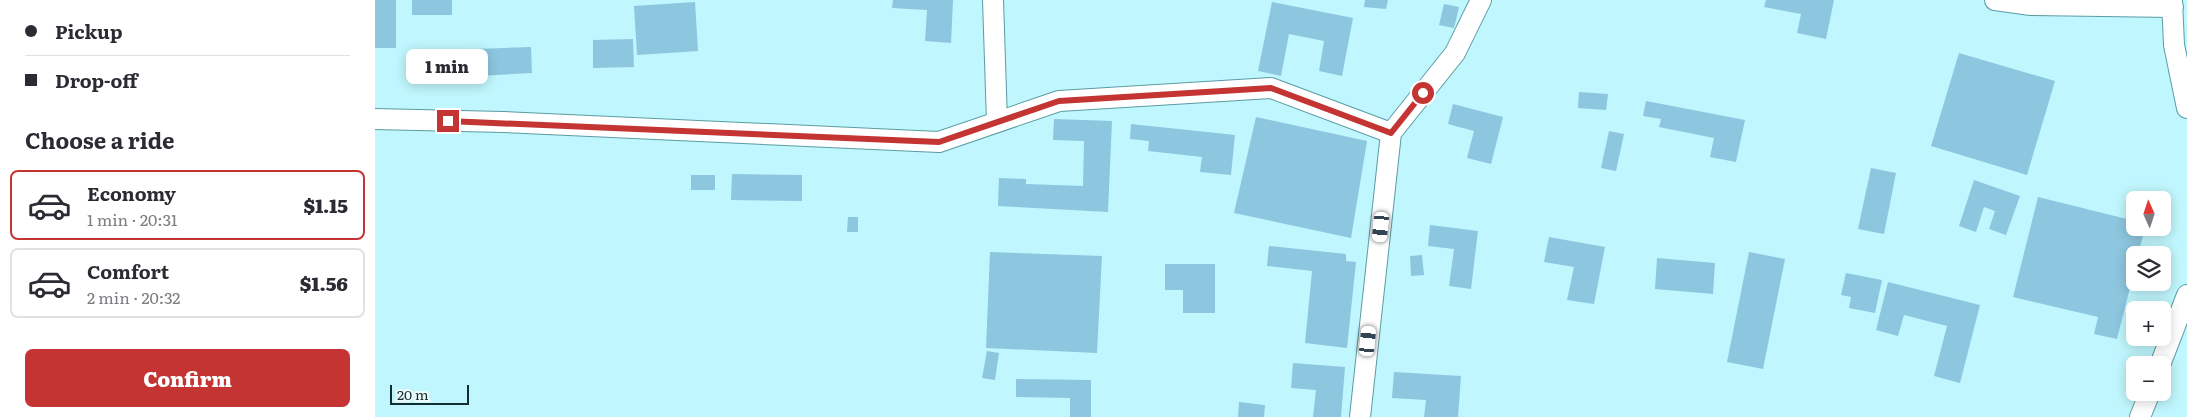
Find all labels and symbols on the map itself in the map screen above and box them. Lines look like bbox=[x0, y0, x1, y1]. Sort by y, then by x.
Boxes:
callout: 1 min bbox=[407, 48, 489, 84]
route start bbox=[1412, 82, 1434, 104]
route end bbox=[437, 110, 459, 132]
north arrow bbox=[2126, 191, 2171, 236]
car bbox=[1371, 211, 1390, 243]
car bbox=[1358, 325, 1377, 357]
scale bar bbox=[390, 382, 469, 405]

